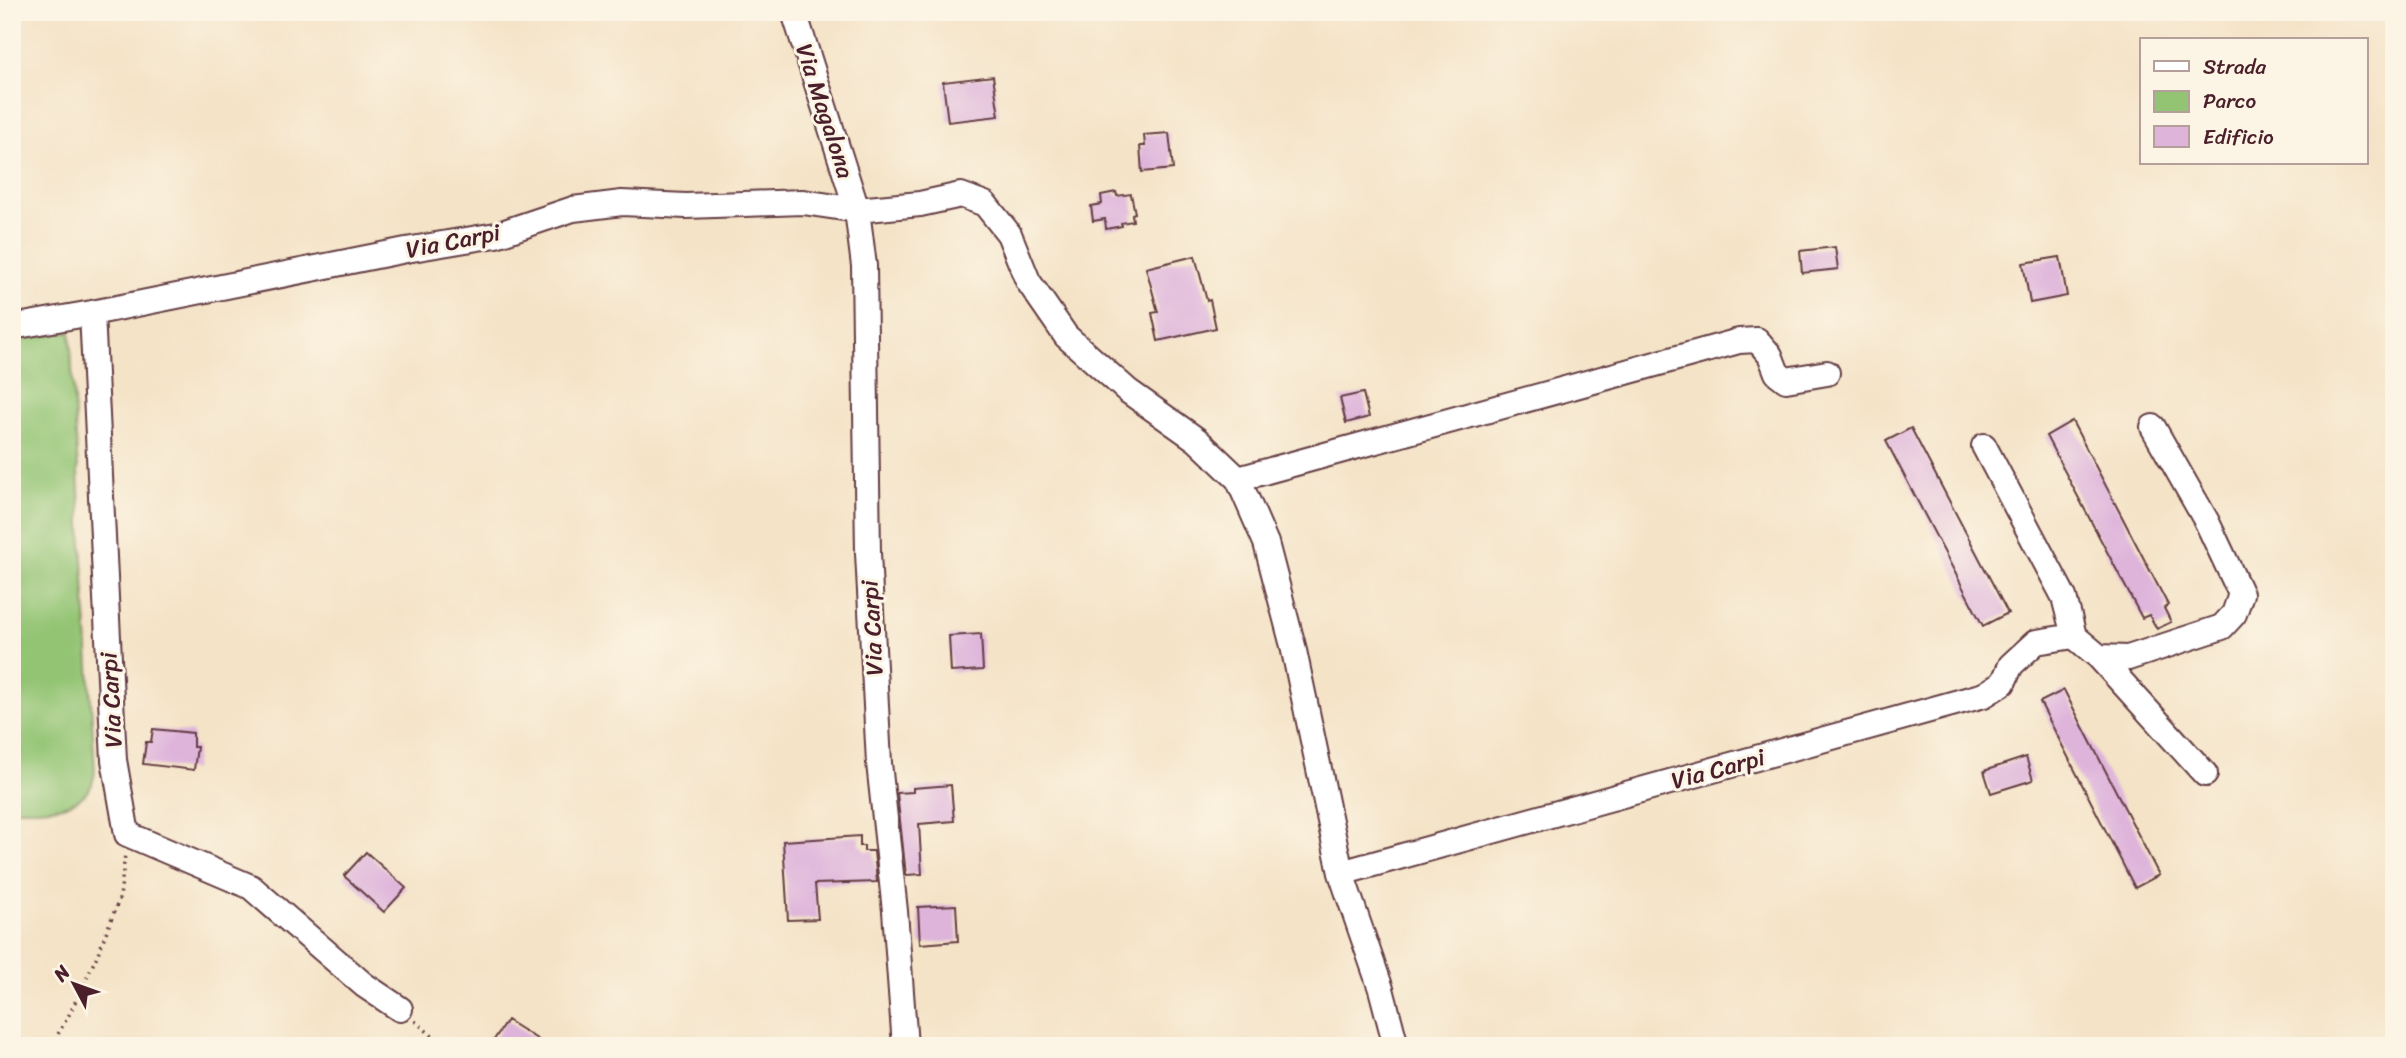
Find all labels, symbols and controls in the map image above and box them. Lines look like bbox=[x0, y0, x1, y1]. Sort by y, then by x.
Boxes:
street label: Via Magalona bbox=[783, 38, 867, 184]
legend bbox=[2140, 38, 2368, 164]
text: Strada bbox=[2203, 48, 2267, 86]
text: Parco bbox=[2203, 82, 2256, 120]
text: Edificio bbox=[2203, 118, 2274, 156]
street label: Via Carpi bbox=[402, 211, 505, 271]
street label: Via Carpi bbox=[848, 578, 895, 677]
street label: Via Carpi bbox=[87, 650, 134, 749]
street label: Via Carpi bbox=[1667, 736, 1771, 802]
north arrow bbox=[38, 950, 108, 1020]
text: N bbox=[44, 957, 79, 990]

